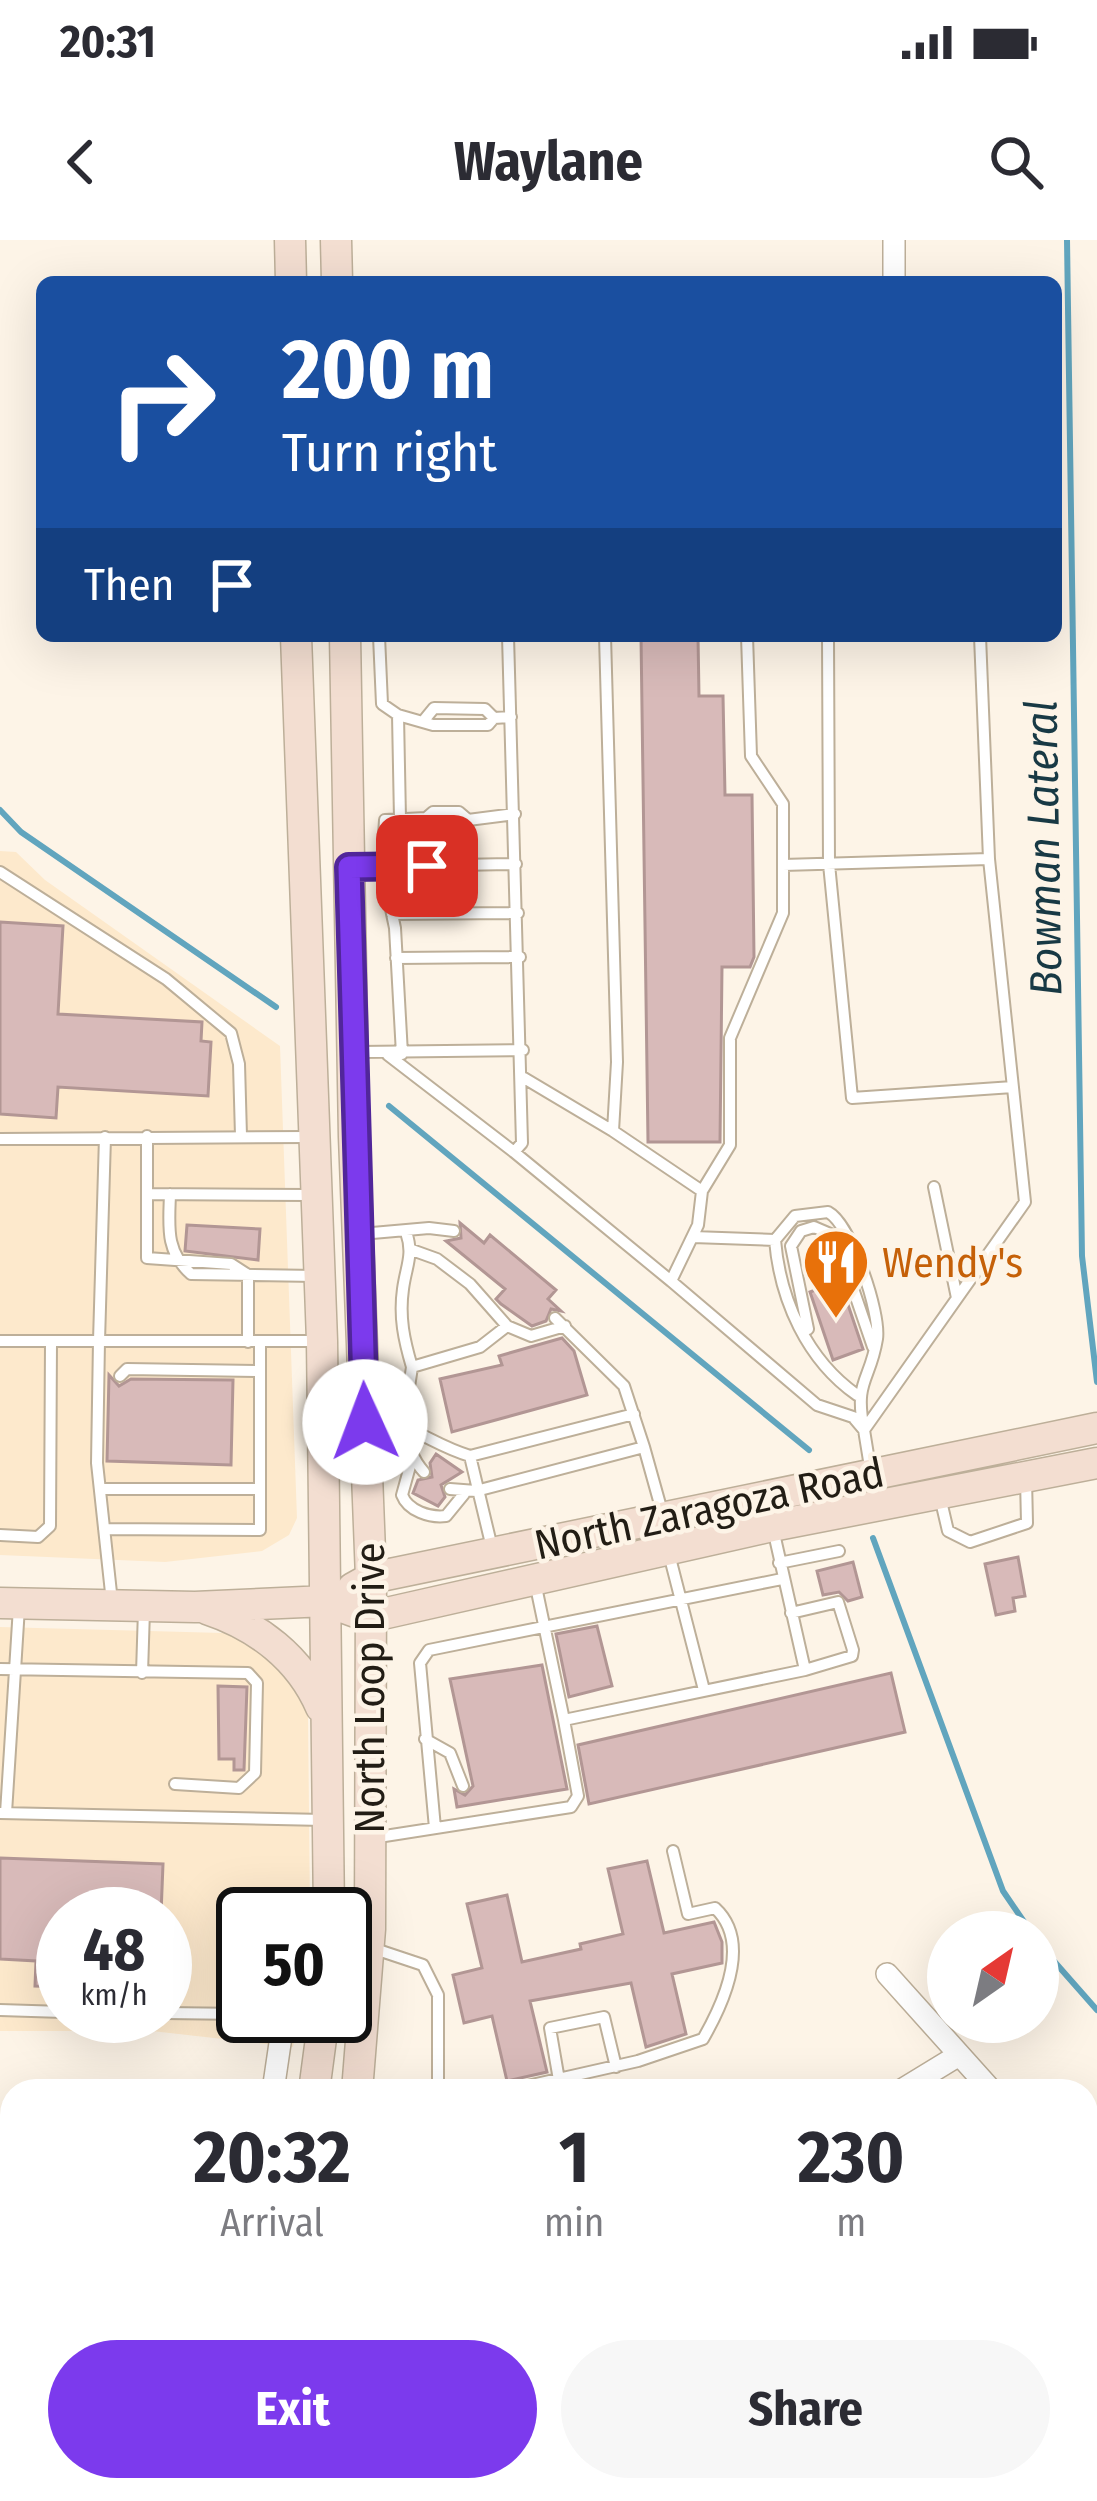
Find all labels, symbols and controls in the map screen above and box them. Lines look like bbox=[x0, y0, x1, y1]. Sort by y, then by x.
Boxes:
text: 20:31 bbox=[60, 15, 156, 69]
icon: back bbox=[48, 129, 114, 195]
icon: search bbox=[983, 129, 1049, 195]
text: Waylane bbox=[454, 130, 643, 194]
text: 200 m bbox=[282, 319, 494, 420]
icon: right bbox=[84, 324, 240, 480]
text: Turn right bbox=[282, 421, 497, 485]
icon: arrive bbox=[199, 552, 265, 618]
text: Then bbox=[84, 558, 175, 612]
water label: Bowman Lateral bbox=[1014, 700, 1074, 996]
pin bbox=[376, 815, 478, 917]
icon: arrive bbox=[394, 833, 460, 899]
restaurant icon: Wendy's bbox=[801, 1227, 871, 1321]
place label: Wendy's bbox=[882, 1238, 1023, 1288]
position arrow bbox=[302, 1359, 428, 1485]
street label: North Zaragoza Road bbox=[530, 1448, 888, 1570]
street label: North Loop Drive bbox=[345, 1543, 395, 1833]
speed limit sign: 50 bbox=[216, 1887, 372, 2043]
north arrow bbox=[927, 1911, 1059, 2043]
map controls bbox=[927, 1911, 1059, 2043]
text: 48 bbox=[83, 1914, 145, 1986]
text: km/h bbox=[81, 1977, 147, 2013]
text: 20:32 bbox=[193, 2115, 351, 2201]
text: 1 bbox=[559, 2115, 589, 2201]
text: 230 bbox=[798, 2115, 905, 2201]
text: Arrival bbox=[220, 2200, 324, 2246]
text: min bbox=[544, 2200, 604, 2246]
text: m bbox=[836, 2200, 866, 2246]
button: Exit bbox=[48, 2340, 537, 2478]
button: Share bbox=[561, 2340, 1050, 2478]

